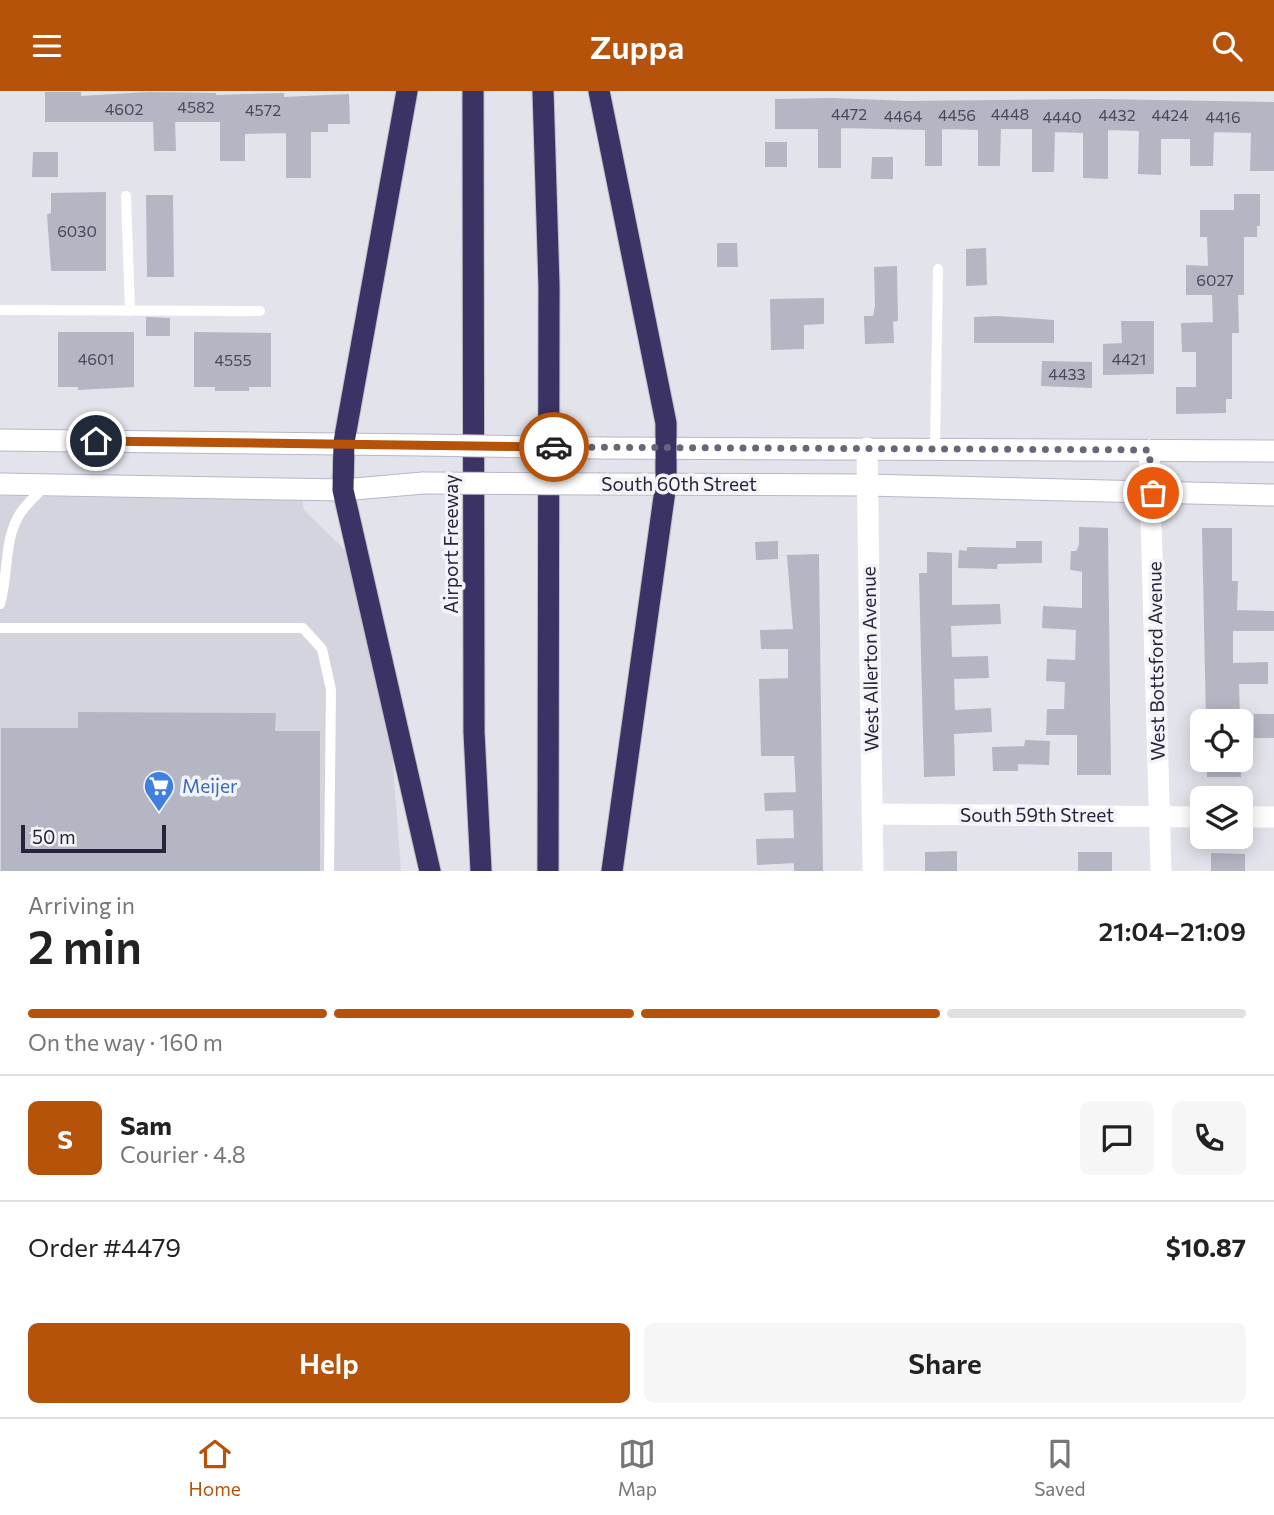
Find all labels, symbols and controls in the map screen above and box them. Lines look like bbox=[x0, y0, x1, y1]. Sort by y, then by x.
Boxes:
text: Zuppa bbox=[590, 26, 684, 66]
icon: menu bbox=[28, 27, 66, 65]
icon: search bbox=[1208, 27, 1246, 65]
house number: 4582 bbox=[177, 97, 215, 116]
house number: 4602 bbox=[105, 99, 143, 118]
house number: 4572 bbox=[245, 100, 281, 119]
house number: 4472 bbox=[831, 104, 867, 123]
house number: 4448 bbox=[991, 104, 1029, 123]
house number: 4456 bbox=[938, 105, 976, 124]
house number: 4432 bbox=[1098, 105, 1136, 124]
house number: 4424 bbox=[1151, 105, 1189, 124]
house number: 4464 bbox=[884, 106, 923, 125]
house number: 4440 bbox=[1042, 107, 1082, 126]
house number: 4416 bbox=[1205, 107, 1241, 126]
house number: 6030 bbox=[57, 221, 97, 240]
house number: 6027 bbox=[1196, 270, 1234, 289]
house number: 4601 bbox=[78, 349, 114, 368]
house number: 4421 bbox=[1112, 349, 1146, 368]
house number: 4555 bbox=[214, 350, 252, 369]
house number: 4433 bbox=[1048, 364, 1086, 383]
pin bbox=[66, 411, 126, 471]
courier bbox=[519, 412, 589, 482]
icon: home bbox=[77, 422, 115, 460]
icon: car bbox=[535, 428, 573, 466]
pin bbox=[1123, 463, 1183, 523]
street label: South 60th Street bbox=[601, 472, 757, 495]
street label: Airport Freeway bbox=[439, 474, 462, 614]
icon: bag bbox=[1134, 474, 1172, 512]
street label: West Bottsford Avenue bbox=[1142, 561, 1169, 761]
street label: West Allerton Avenue bbox=[856, 566, 883, 752]
map controls bbox=[1190, 709, 1253, 849]
button: locate bbox=[1190, 709, 1253, 772]
supermarket icon: Meijer bbox=[142, 769, 176, 813]
place label: Meijer bbox=[182, 774, 238, 797]
button: layers bbox=[1190, 786, 1253, 849]
street label: South 59th Street bbox=[960, 803, 1114, 826]
scale bar bbox=[21, 822, 166, 854]
text: 50 m bbox=[32, 825, 76, 848]
text: Arriving in bbox=[28, 891, 135, 919]
text: 21:04–21:09 bbox=[1098, 915, 1246, 946]
text: 2 min bbox=[28, 917, 142, 973]
text: On the way · 160 m bbox=[28, 1028, 223, 1056]
button: chat bbox=[1080, 1101, 1154, 1175]
button: phone bbox=[1172, 1101, 1246, 1175]
text: Sam bbox=[120, 1109, 172, 1140]
text: S bbox=[57, 1123, 73, 1154]
text: Courier · 4.8 bbox=[120, 1140, 246, 1168]
text: Order #4479 bbox=[28, 1231, 181, 1262]
text: $10.87 bbox=[1166, 1231, 1246, 1262]
button: Help bbox=[28, 1323, 630, 1403]
button: Share bbox=[644, 1323, 1246, 1403]
tab: Home bbox=[189, 1435, 241, 1500]
tab: Map bbox=[618, 1435, 657, 1500]
tab: Saved bbox=[1034, 1435, 1085, 1500]

